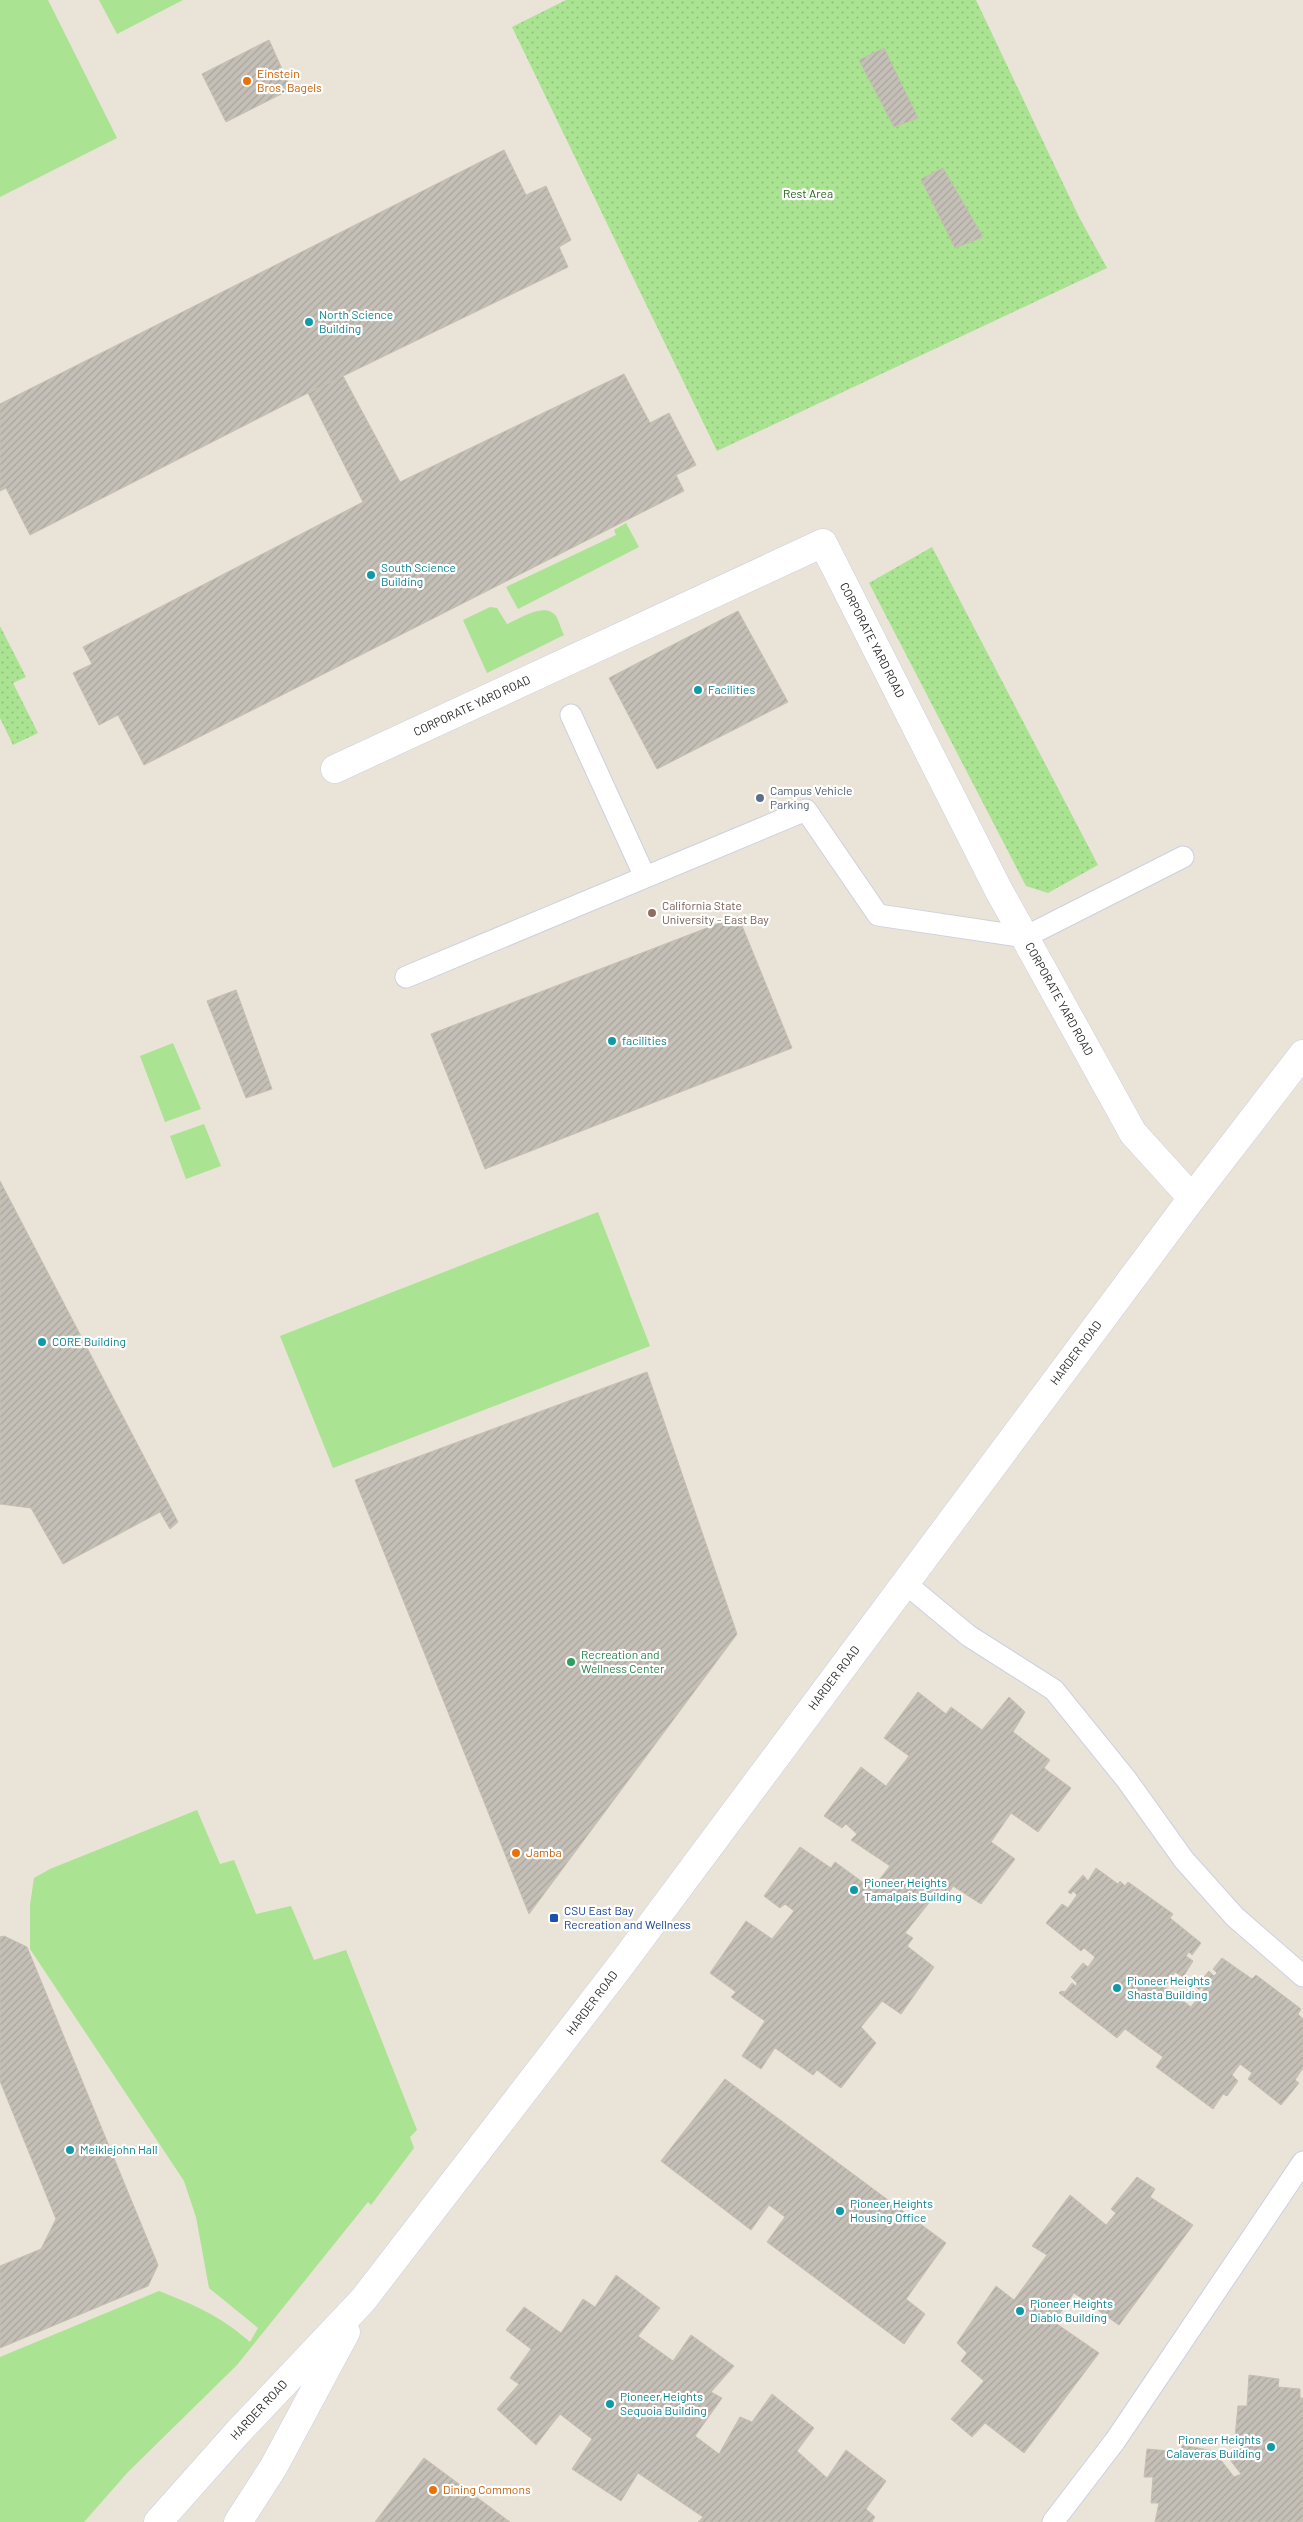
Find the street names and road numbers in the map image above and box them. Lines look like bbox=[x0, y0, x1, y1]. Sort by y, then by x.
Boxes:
street label: CORPORATE YARD ROAD bbox=[838, 580, 908, 699]
street label: CORPORATE YARD ROAD bbox=[411, 672, 532, 738]
street label: CORPORATE YARD ROAD bbox=[1023, 939, 1097, 1058]
street label: HARDER ROAD bbox=[1047, 1318, 1104, 1387]
street label: HARDER ROAD bbox=[805, 1643, 862, 1712]
street label: HARDER ROAD bbox=[563, 1968, 620, 2037]
street label: HARDER ROAD bbox=[227, 2377, 289, 2442]

